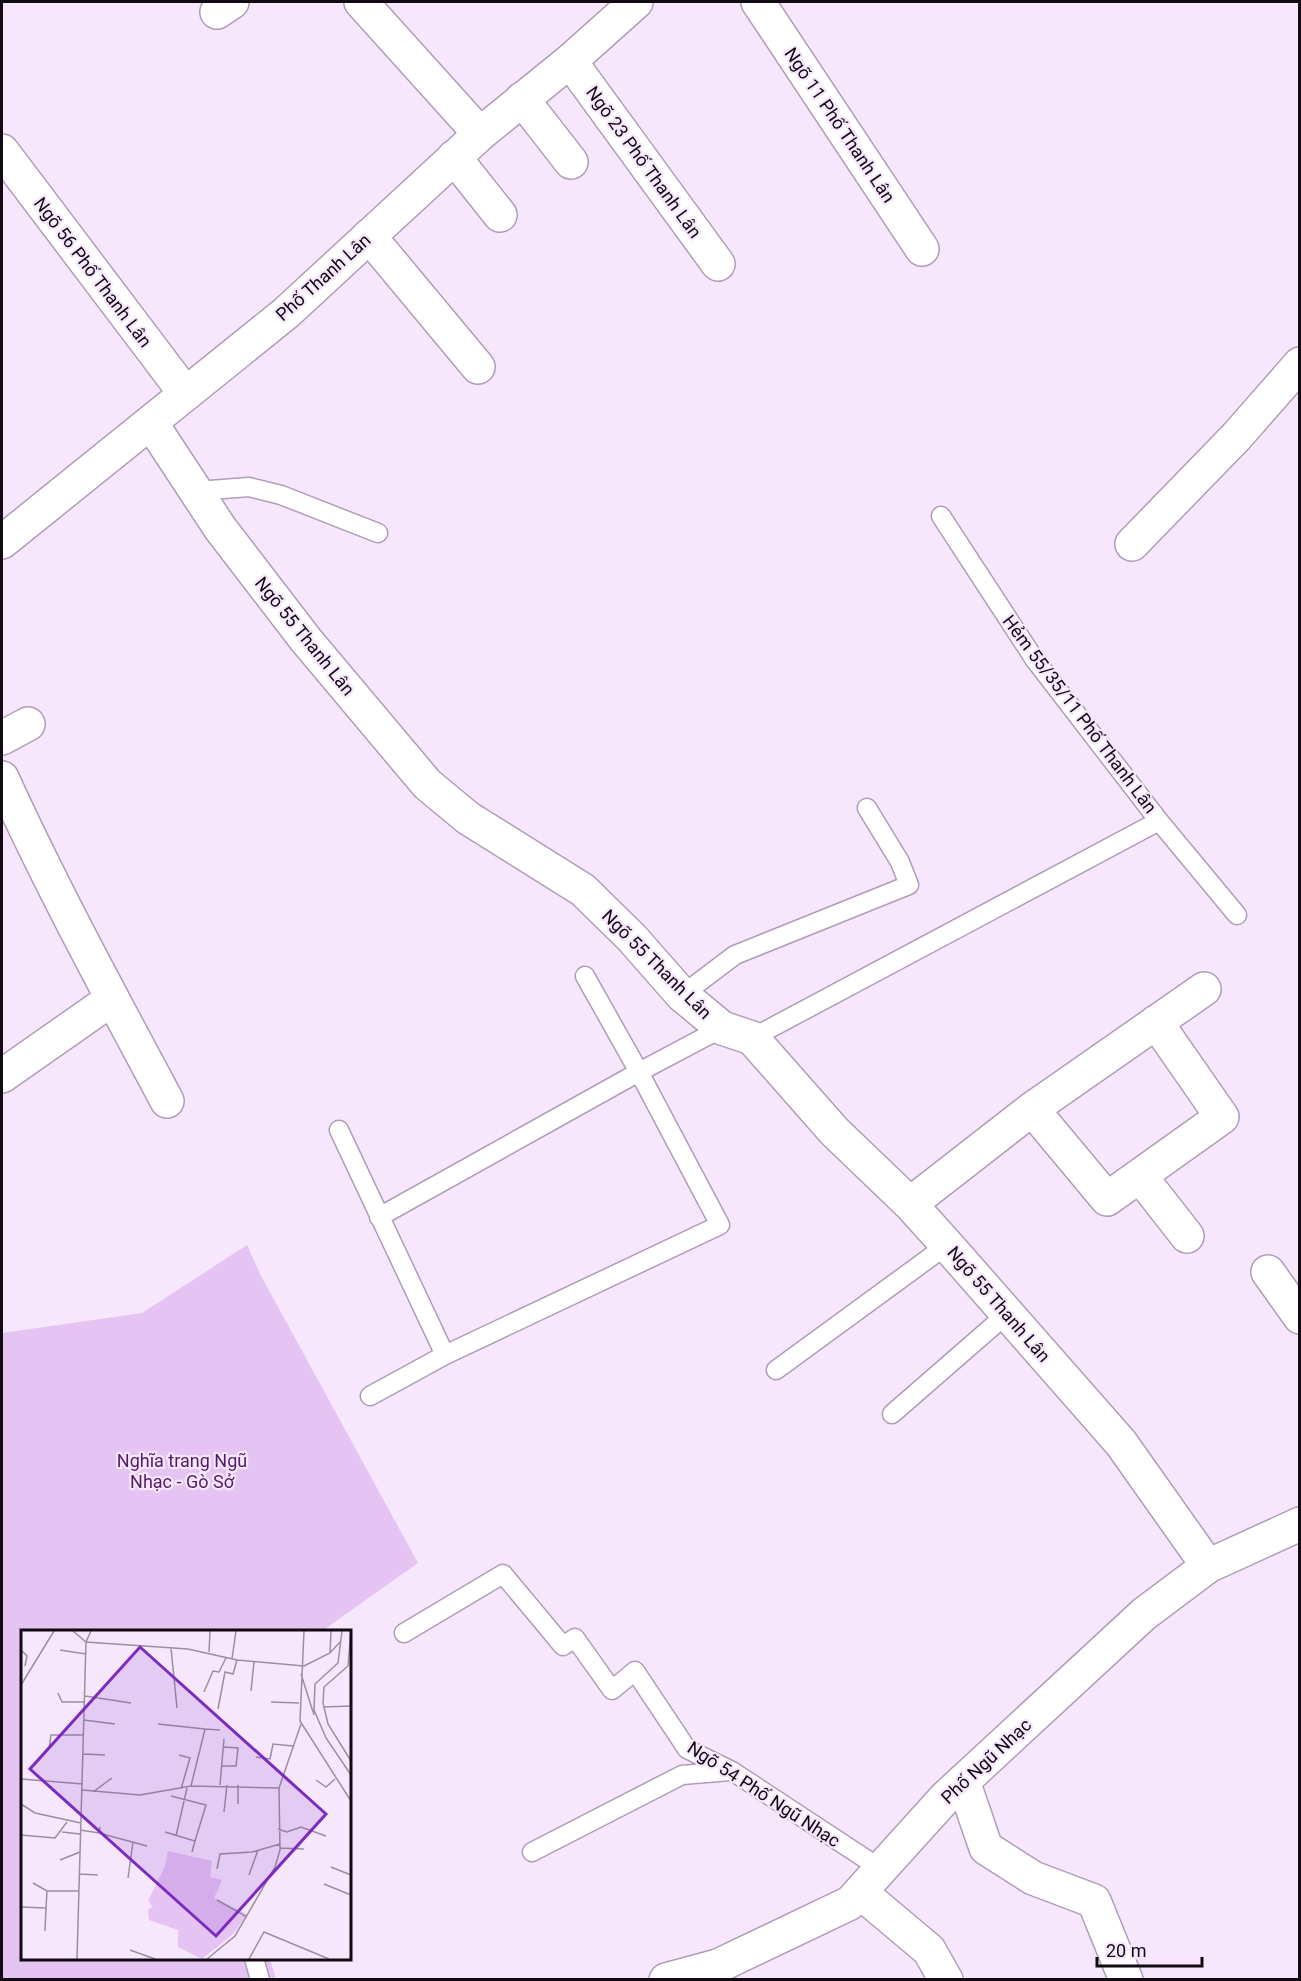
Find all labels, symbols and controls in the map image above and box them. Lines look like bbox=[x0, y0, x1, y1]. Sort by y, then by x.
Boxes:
street label: Ngõ 11 Phố Thanh Lân bbox=[780, 44, 900, 206]
street label: Ngõ 23 Phố Thanh Lân bbox=[582, 82, 706, 242]
street label: Ngõ 56 Phố Thanh Lân bbox=[30, 193, 156, 351]
street label: Phố Thanh Lân bbox=[271, 229, 375, 325]
street label: Ngõ 55 Thanh Lân bbox=[251, 573, 359, 699]
street label: Hẻm 55/35/11 Phố Thanh Lân bbox=[999, 611, 1161, 817]
street label: Ngõ 55 Thanh Lân bbox=[598, 905, 716, 1023]
street label: Ngõ 55 Thanh Lân bbox=[943, 1242, 1055, 1366]
park label: Nghĩa trang Ngũ Nhạc - Gò Sở bbox=[117, 1450, 247, 1492]
inset map bbox=[21, 1630, 351, 1960]
street label: Phố Ngũ Nhạc bbox=[937, 1714, 1035, 1808]
street label: Ngõ 54 Phố Ngũ Nhạc bbox=[684, 1737, 844, 1851]
scale bar bbox=[1097, 1930, 1202, 1968]
text: 20 m bbox=[1106, 1940, 1146, 1961]

